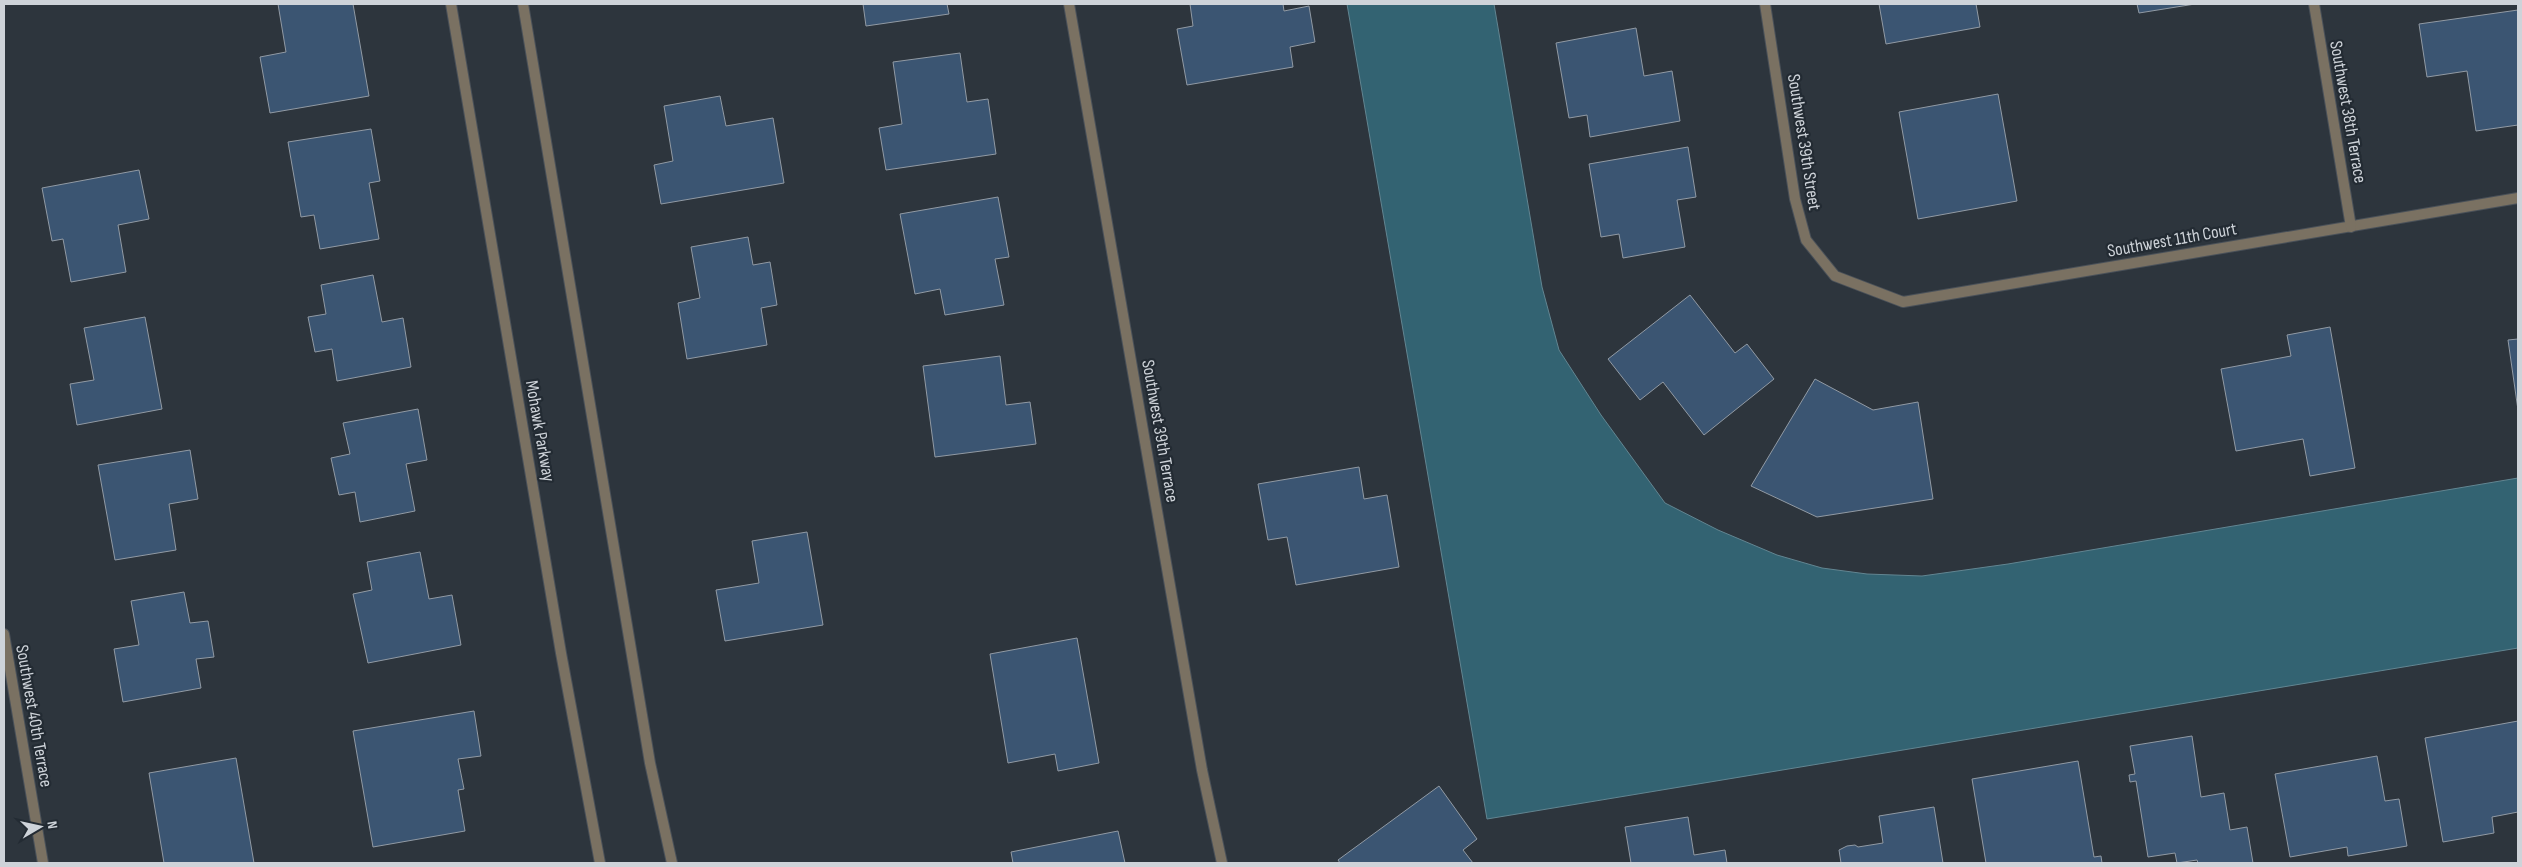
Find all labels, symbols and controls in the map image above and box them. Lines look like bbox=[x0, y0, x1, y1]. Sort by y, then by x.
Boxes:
street label: Southwest 38th Terrace bbox=[2325, 39, 2371, 185]
street label: Southwest 39th Street bbox=[1783, 72, 1825, 212]
street label: Southwest 11th Court bbox=[2106, 218, 2239, 262]
street label: Southwest 39th Terrace bbox=[1137, 358, 1183, 504]
street label: Mohawk Parkway bbox=[521, 379, 559, 483]
street label: Southwest 40th Terrace bbox=[11, 643, 57, 789]
north arrow bbox=[15, 802, 65, 852]
text: N bbox=[43, 820, 61, 830]

